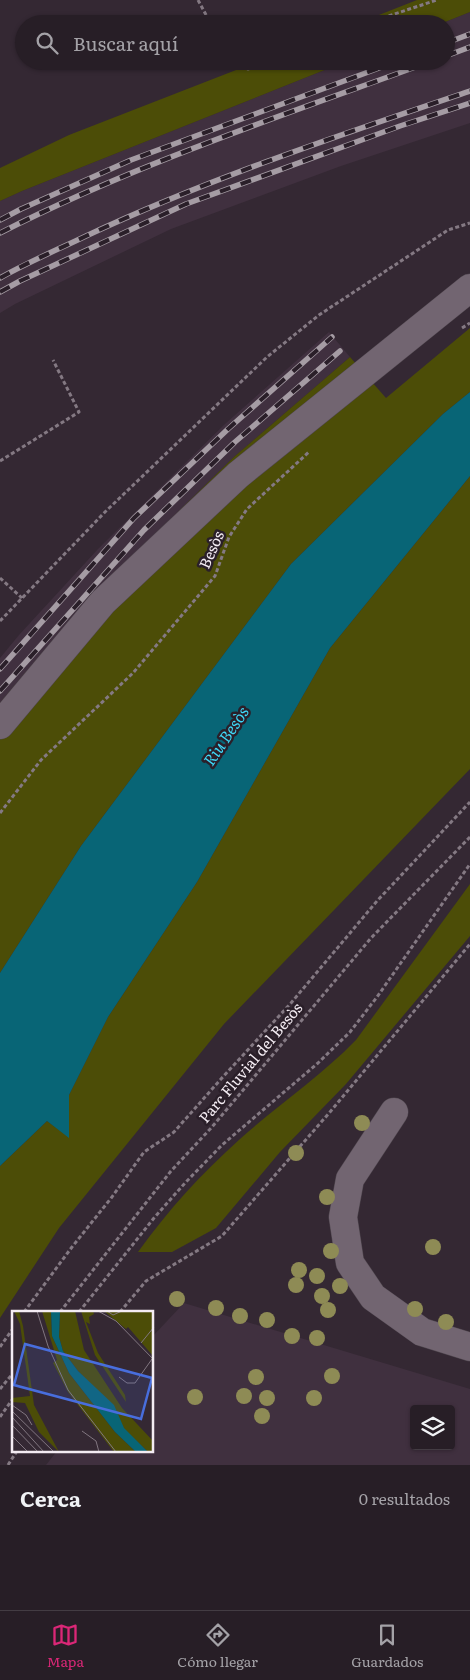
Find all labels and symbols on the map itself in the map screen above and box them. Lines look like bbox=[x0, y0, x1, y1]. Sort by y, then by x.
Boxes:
street label: Besòs bbox=[192, 526, 229, 572]
water label: Riu Besòs bbox=[196, 701, 254, 770]
street label: Parc Fluvial del Besòs bbox=[192, 997, 307, 1127]
inset map bbox=[12, 1311, 154, 1452]

